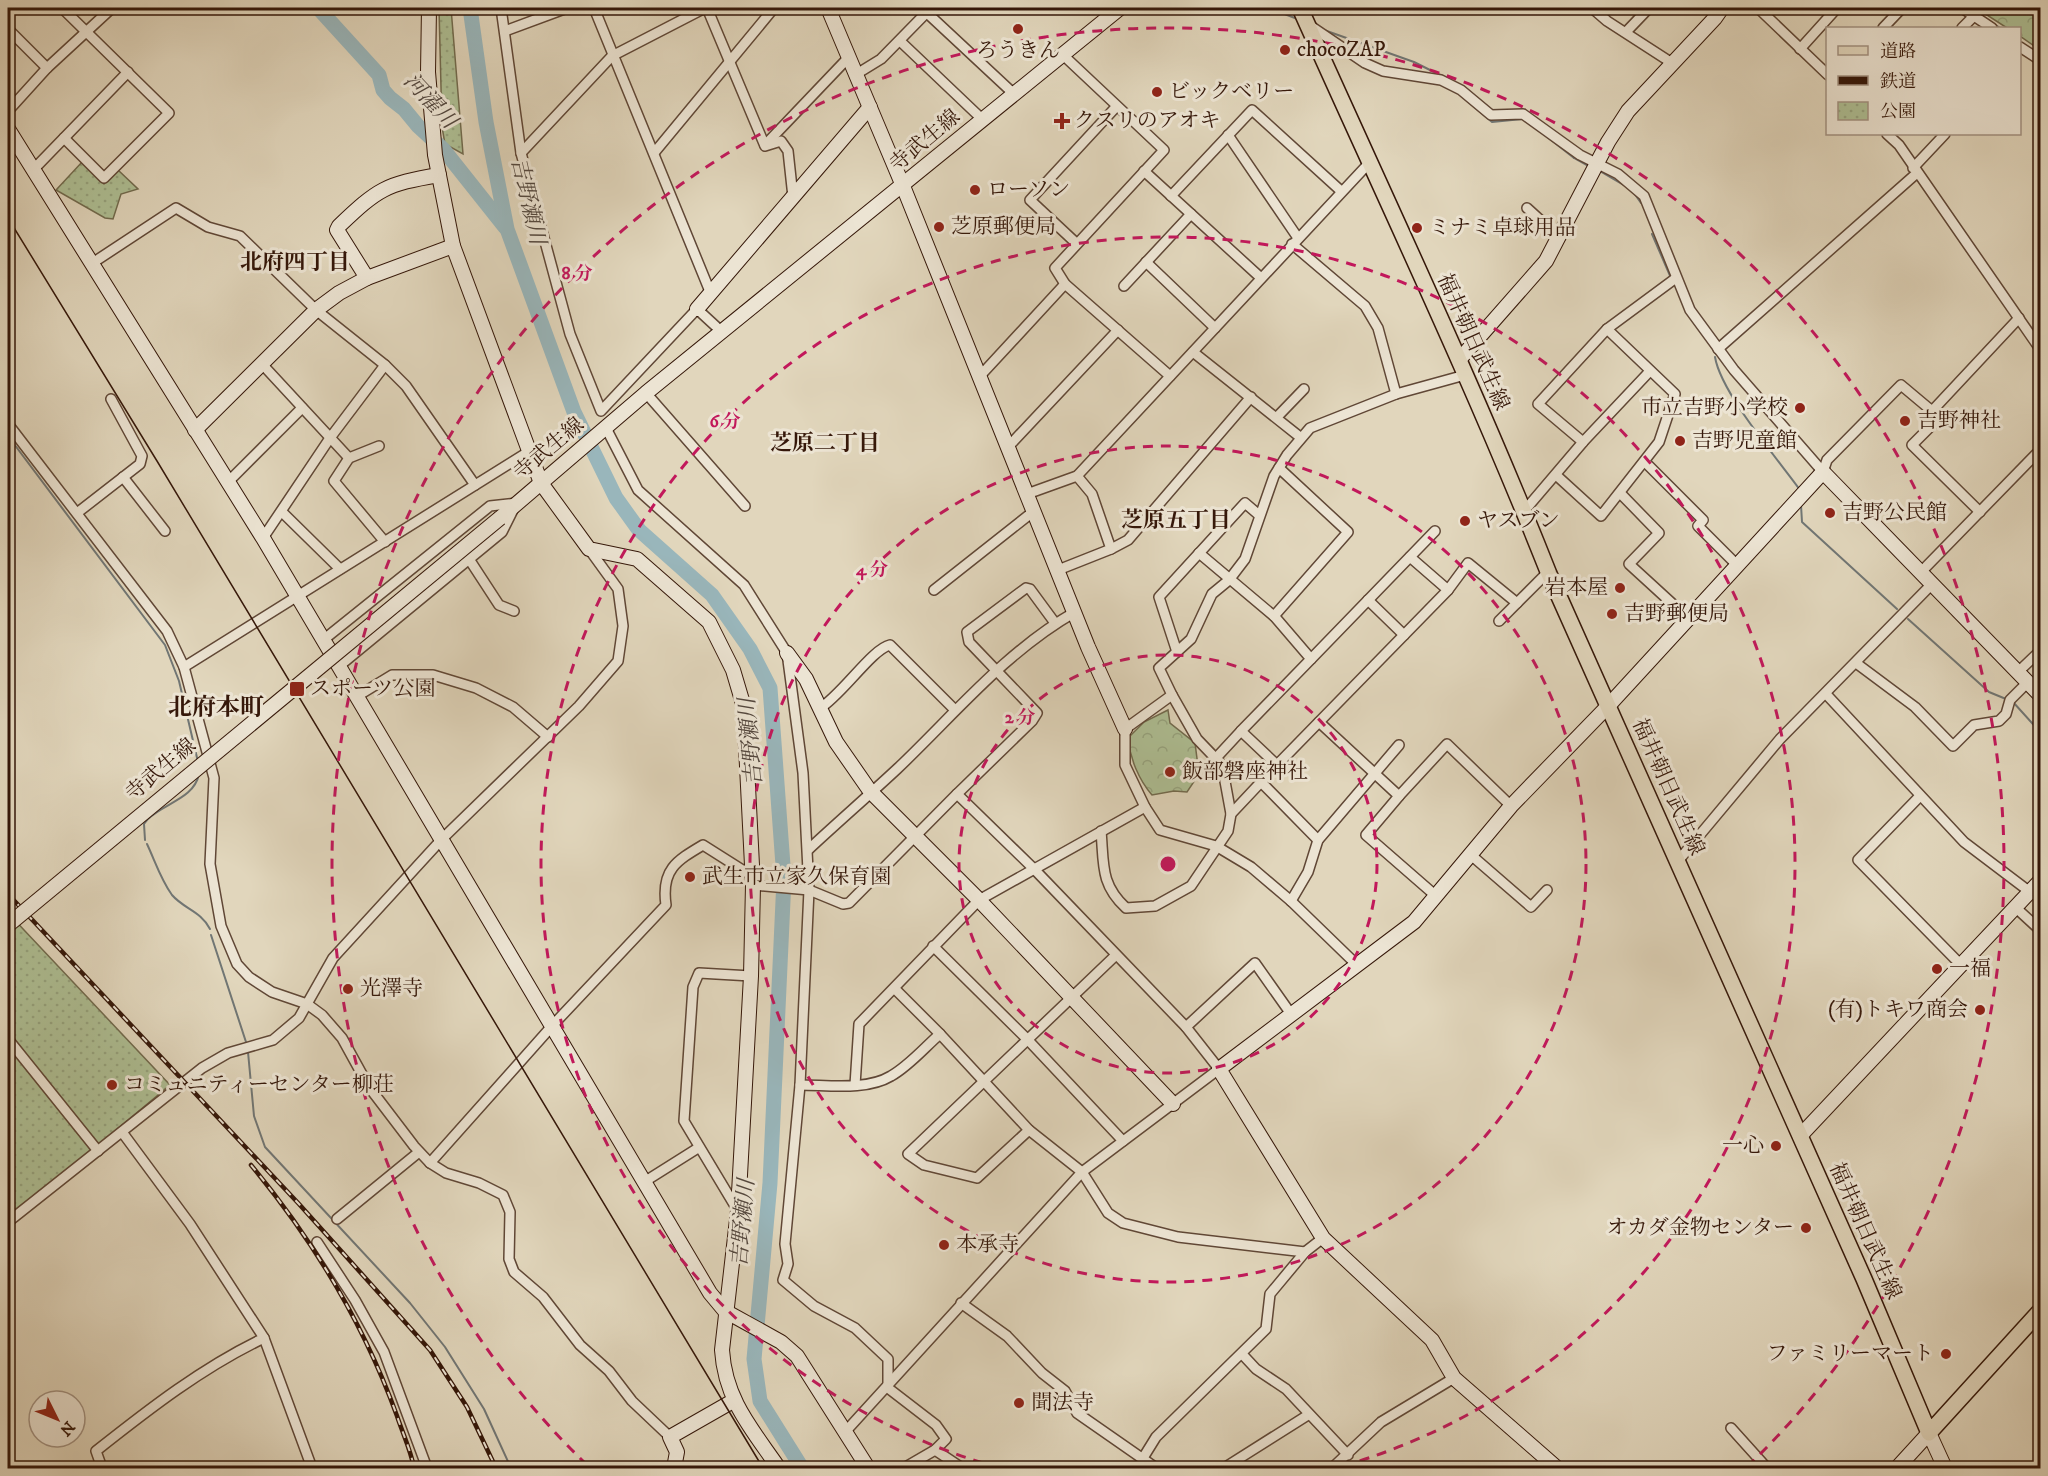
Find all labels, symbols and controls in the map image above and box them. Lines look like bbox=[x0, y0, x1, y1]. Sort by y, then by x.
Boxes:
marker: ろうきん bbox=[1011, 22, 1025, 36]
legend bbox=[1826, 27, 2021, 135]
place label: chocoZAP bbox=[1297, 37, 1385, 63]
place label: ろうきん bbox=[976, 38, 1060, 64]
text: 道路 bbox=[1880, 41, 1916, 63]
marker: chocoZAP bbox=[1278, 43, 1292, 57]
water label: 河濯川 bbox=[398, 68, 464, 136]
text: 鉄道 bbox=[1880, 71, 1916, 93]
place label: ビックベリー bbox=[1169, 79, 1294, 105]
marker: ビックベリー bbox=[1150, 85, 1164, 99]
text: 公園 bbox=[1880, 101, 1916, 123]
street label: 寺武生線 bbox=[884, 104, 966, 178]
place label: クスリのアオキ bbox=[1074, 108, 1221, 134]
marker: クスリのアオキ bbox=[1055, 114, 1069, 128]
water label: 吉野瀬川 bbox=[505, 155, 552, 249]
place label: ローソン bbox=[987, 177, 1070, 203]
marker: ローソン bbox=[968, 183, 982, 197]
place label: 芝原郵便局 bbox=[951, 214, 1056, 240]
place label: ミナミ卓球用品 bbox=[1429, 215, 1576, 241]
marker: 芝原郵便局 bbox=[932, 220, 946, 234]
marker: ミナミ卓球用品 bbox=[1410, 221, 1424, 235]
district label: 北府四丁目 bbox=[240, 249, 350, 276]
text: 8 分 bbox=[562, 263, 592, 285]
street label: 福井朝日武生線 bbox=[1431, 270, 1515, 414]
place label: 市立吉野小学校 bbox=[1641, 395, 1788, 421]
marker: 市立吉野小学校 bbox=[1793, 401, 1807, 415]
place label: 吉野神社 bbox=[1917, 408, 2001, 434]
text: 6 分 bbox=[709, 411, 741, 433]
street label: 寺武生線 bbox=[508, 412, 590, 486]
marker: 吉野神社 bbox=[1898, 414, 1912, 428]
place label: 吉野児童館 bbox=[1692, 428, 1797, 454]
district label: 芝原二丁目 bbox=[770, 430, 880, 457]
marker: 吉野児童館 bbox=[1673, 434, 1687, 448]
place label: 吉野公民館 bbox=[1842, 500, 1947, 526]
marker: 吉野公民館 bbox=[1823, 506, 1837, 520]
district label: 芝原五丁目 bbox=[1121, 507, 1231, 534]
place label: ヤスブン bbox=[1477, 508, 1560, 534]
marker: ヤスブン bbox=[1458, 514, 1472, 528]
text: 4 分 bbox=[855, 559, 888, 581]
place label: 岩本屋 bbox=[1545, 575, 1608, 601]
marker: 岩本屋 bbox=[1613, 581, 1627, 595]
place label: 吉野郵便局 bbox=[1624, 601, 1729, 627]
marker: 吉野郵便局 bbox=[1605, 607, 1619, 621]
place label: スポーツ公園 bbox=[310, 676, 435, 702]
marker: スポーツ公園 bbox=[288, 680, 306, 698]
district label: 北府本町 bbox=[168, 693, 264, 723]
water label: 吉野瀬川 bbox=[734, 695, 768, 787]
text: 2 分 bbox=[1005, 707, 1035, 729]
street label: 福井朝日武生線 bbox=[1626, 715, 1710, 859]
street label: 寺武生線 bbox=[120, 733, 202, 807]
place label: 飯部磐座神社 bbox=[1182, 759, 1308, 785]
marker: 飯部磐座神社 bbox=[1163, 765, 1177, 779]
centre of rings bbox=[1158, 854, 1178, 874]
place label: 武生市立家久保育園 bbox=[702, 864, 891, 890]
marker: 武生市立家久保育園 bbox=[683, 870, 697, 884]
place label: 一福 bbox=[1949, 956, 1991, 982]
marker: 一福 bbox=[1930, 962, 1944, 976]
place label: 光澤寺 bbox=[360, 976, 423, 1002]
marker: 光澤寺 bbox=[341, 982, 355, 996]
place label: (有)トキワ商会 bbox=[1828, 997, 1968, 1023]
marker: (有)トキワ商会 bbox=[1973, 1003, 1987, 1017]
place label: コミュニティーセンター柳荘 bbox=[124, 1072, 394, 1098]
marker: コミュニティーセンター柳荘 bbox=[105, 1078, 119, 1092]
place label: 一心 bbox=[1722, 1133, 1764, 1159]
marker: 一心 bbox=[1769, 1139, 1783, 1153]
street label: 福井朝日武生線 bbox=[1823, 1159, 1907, 1303]
water label: 吉野瀬川 bbox=[726, 1176, 760, 1268]
place label: オカダ金物センター bbox=[1606, 1215, 1794, 1241]
marker: オカダ金物センター bbox=[1799, 1221, 1813, 1235]
place label: 本承寺 bbox=[956, 1232, 1019, 1258]
marker: 本承寺 bbox=[937, 1238, 951, 1252]
place label: ファミリーマート bbox=[1766, 1341, 1934, 1367]
marker: ファミリーマート bbox=[1939, 1347, 1953, 1361]
north arrow bbox=[27, 1389, 87, 1449]
place label: 聞法寺 bbox=[1031, 1390, 1094, 1416]
marker: 聞法寺 bbox=[1012, 1396, 1026, 1410]
text: N bbox=[55, 1417, 79, 1440]

